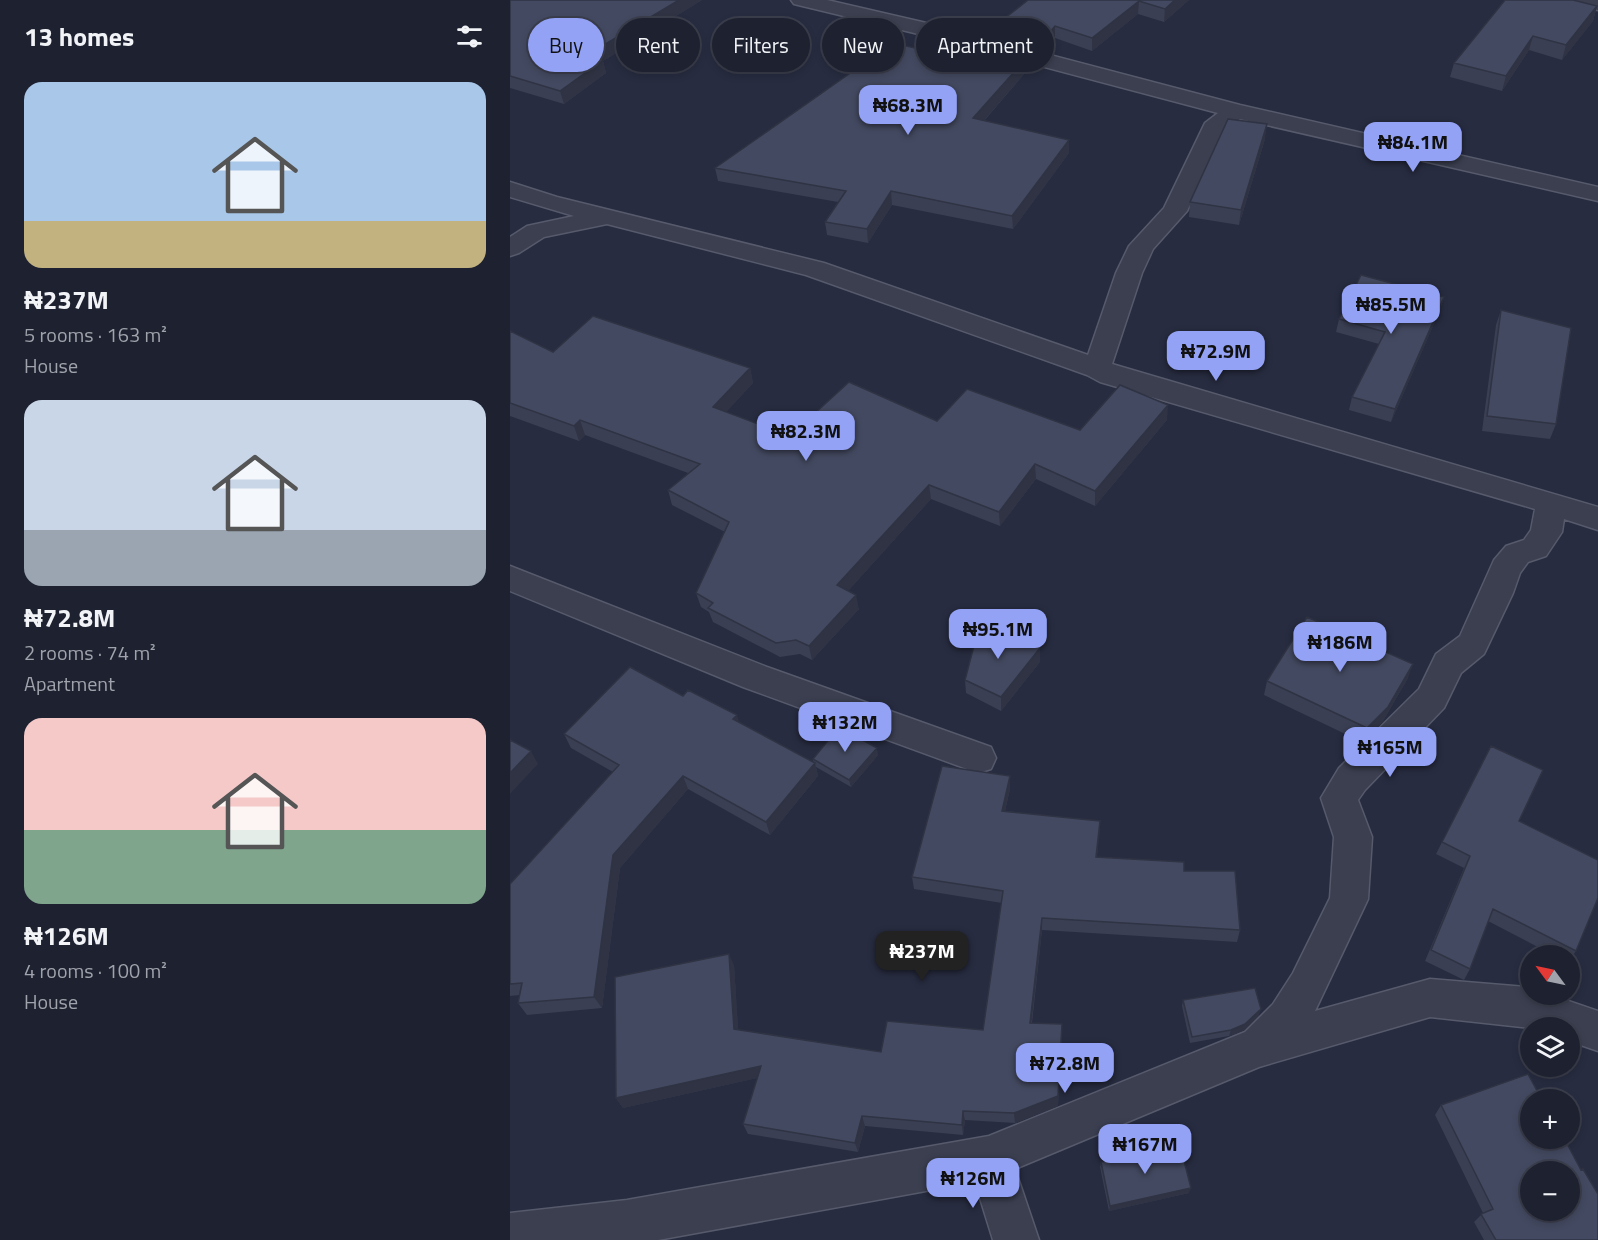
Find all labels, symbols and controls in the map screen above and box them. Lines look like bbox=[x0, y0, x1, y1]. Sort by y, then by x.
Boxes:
text: 13 homes bbox=[24, 17, 134, 56]
chip: Buy bbox=[528, 18, 604, 72]
chip: Rent bbox=[616, 18, 700, 72]
chip: Filters bbox=[712, 18, 810, 72]
chip: New bbox=[822, 18, 904, 72]
chip: Apartment bbox=[916, 18, 1054, 72]
icon: filters bbox=[453, 20, 486, 53]
pin: ₦68.3M bbox=[859, 85, 957, 136]
text: ₦68.3M bbox=[873, 89, 943, 120]
icon: home bbox=[201, 121, 309, 229]
pin: ₦84.1M bbox=[1364, 122, 1462, 173]
text: ₦84.1M bbox=[1378, 126, 1448, 157]
text: ₦237M bbox=[24, 280, 109, 319]
pin: ₦85.5M bbox=[1342, 284, 1440, 335]
text: ₦85.5M bbox=[1356, 288, 1426, 319]
text: 5 rooms · 163 m² bbox=[24, 319, 167, 350]
pin: ₦72.9M bbox=[1167, 331, 1265, 382]
text: ₦72.9M bbox=[1181, 335, 1251, 366]
text: House bbox=[24, 350, 78, 381]
pin: ₦82.3M bbox=[757, 411, 855, 462]
text: ₦82.3M bbox=[771, 415, 841, 446]
icon: home bbox=[201, 439, 309, 547]
text: ₦72.8M bbox=[24, 598, 115, 637]
pin: ₦95.1M bbox=[949, 609, 1047, 660]
text: ₦95.1M bbox=[963, 613, 1033, 644]
pin: ₦186M bbox=[1298, 622, 1382, 673]
text: ₦186M bbox=[1307, 626, 1373, 657]
text: 2 rooms · 74 m² bbox=[24, 637, 156, 668]
text: Apartment bbox=[24, 668, 115, 699]
pin: ₦132M bbox=[803, 702, 887, 753]
text: ₦132M bbox=[812, 706, 878, 737]
pin: ₦165M bbox=[1348, 727, 1432, 778]
text: ₦165M bbox=[1357, 731, 1423, 762]
icon: home bbox=[201, 757, 309, 865]
text: ₦126M bbox=[24, 916, 109, 955]
pin: ₦237M bbox=[880, 931, 964, 982]
text: ₦237M bbox=[889, 935, 955, 966]
north arrow bbox=[1520, 945, 1580, 1005]
map controls bbox=[1520, 945, 1580, 1221]
text: 4 rooms · 100 m² bbox=[24, 955, 167, 986]
text: House bbox=[24, 986, 78, 1017]
button: layers bbox=[1520, 1017, 1580, 1077]
pin: ₦72.8M bbox=[1016, 1043, 1114, 1094]
text: ₦72.8M bbox=[1030, 1047, 1100, 1078]
button: + bbox=[1520, 1089, 1580, 1149]
pin: ₦167M bbox=[1103, 1124, 1187, 1175]
text: ₦167M bbox=[1112, 1128, 1178, 1159]
pin: ₦126M bbox=[931, 1158, 1015, 1209]
button: − bbox=[1520, 1161, 1580, 1221]
text: ₦126M bbox=[940, 1162, 1006, 1193]

